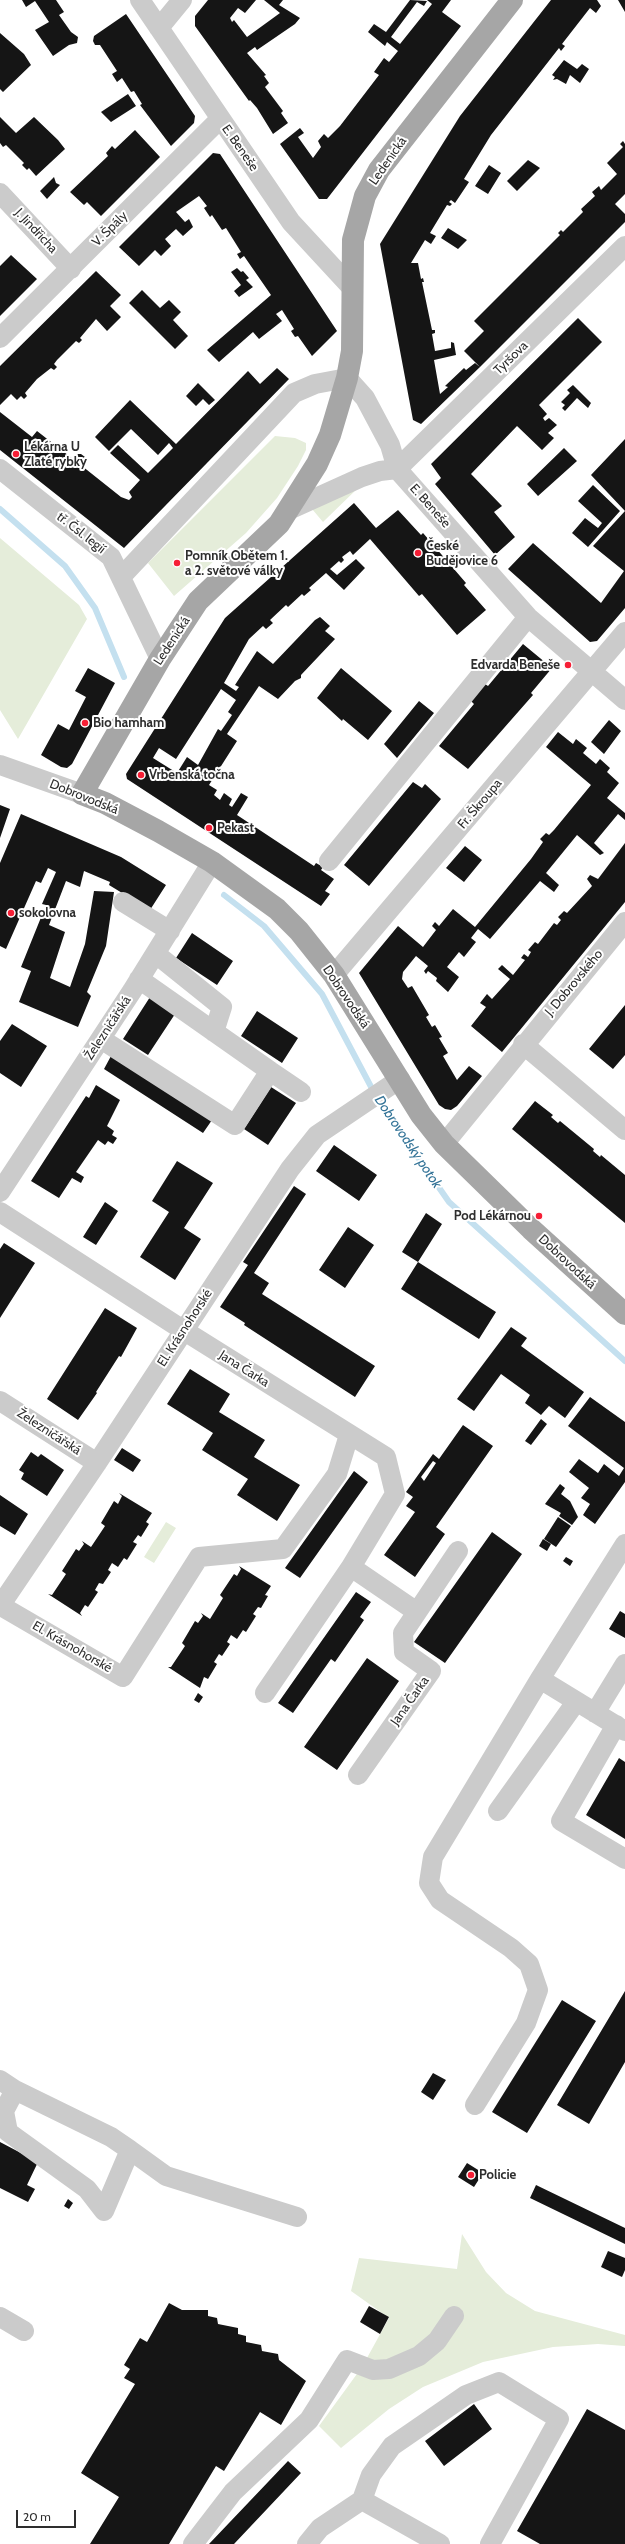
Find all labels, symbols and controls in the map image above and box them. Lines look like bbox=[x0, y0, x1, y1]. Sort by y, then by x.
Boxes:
street label: E. Beneše bbox=[218, 122, 262, 174]
street label: Ledenická bbox=[366, 134, 410, 188]
street label: J. Jindřicha bbox=[11, 205, 61, 257]
street label: V. Špály bbox=[89, 208, 131, 250]
street label: Tyršova bbox=[491, 338, 531, 378]
place label: Lékárna U Zlaté rybky bbox=[24, 439, 87, 470]
marker: Lékárna U Zlaté rybky bbox=[11, 449, 21, 459]
street label: E. Beneše bbox=[406, 481, 454, 531]
street label: tř. Čsl. legií bbox=[53, 509, 109, 557]
place label: České Budějovice 6 bbox=[426, 538, 498, 569]
place label: Pomník Obětem 1. a 2. světové války bbox=[185, 548, 288, 579]
marker: České Budějovice 6 bbox=[413, 548, 423, 558]
marker: Pomník Obětem 1. a 2. světové války bbox=[172, 558, 182, 568]
street label: Ledenická bbox=[151, 614, 193, 668]
place label: Edvarda Beneše bbox=[471, 657, 560, 673]
marker: Edvarda Beneše bbox=[563, 660, 573, 670]
place label: Bio hamham bbox=[93, 715, 164, 731]
marker: Bio hamham bbox=[80, 718, 90, 728]
place label: Vrbenská točna bbox=[149, 767, 235, 783]
marker: Vrbenská točna bbox=[136, 770, 146, 780]
street label: Dobrovodská bbox=[47, 776, 121, 818]
street label: Fr. Škroupa bbox=[455, 776, 505, 832]
place label: Pekast bbox=[217, 820, 254, 836]
marker: Pekast bbox=[204, 823, 214, 833]
place label: sokolovna bbox=[19, 905, 76, 921]
marker: sokolovna bbox=[6, 908, 16, 918]
street label: J. Dobrovského bbox=[542, 947, 606, 1019]
street label: Dobrovodská bbox=[319, 962, 373, 1032]
street label: Železničářská bbox=[82, 993, 134, 1063]
water label: Dobrovodský potok bbox=[371, 1092, 445, 1192]
place label: Pod Lékárnou bbox=[454, 1208, 531, 1224]
marker: Pod Lékárnou bbox=[534, 1211, 544, 1221]
street label: Dobrovodská bbox=[535, 1231, 599, 1293]
street label: El. Krásnohorské bbox=[154, 1286, 216, 1370]
street label: Jana Čarka bbox=[216, 1347, 272, 1391]
street label: Železničářská bbox=[14, 1406, 84, 1458]
street label: El. Krásnohorské bbox=[29, 1618, 115, 1676]
street label: Jana Čarka bbox=[387, 1674, 433, 1728]
place label: Policie bbox=[479, 2167, 516, 2183]
marker: Policie bbox=[466, 2170, 476, 2180]
scale bar bbox=[18, 2502, 78, 2528]
text: 20 m bbox=[23, 2509, 51, 2524]

